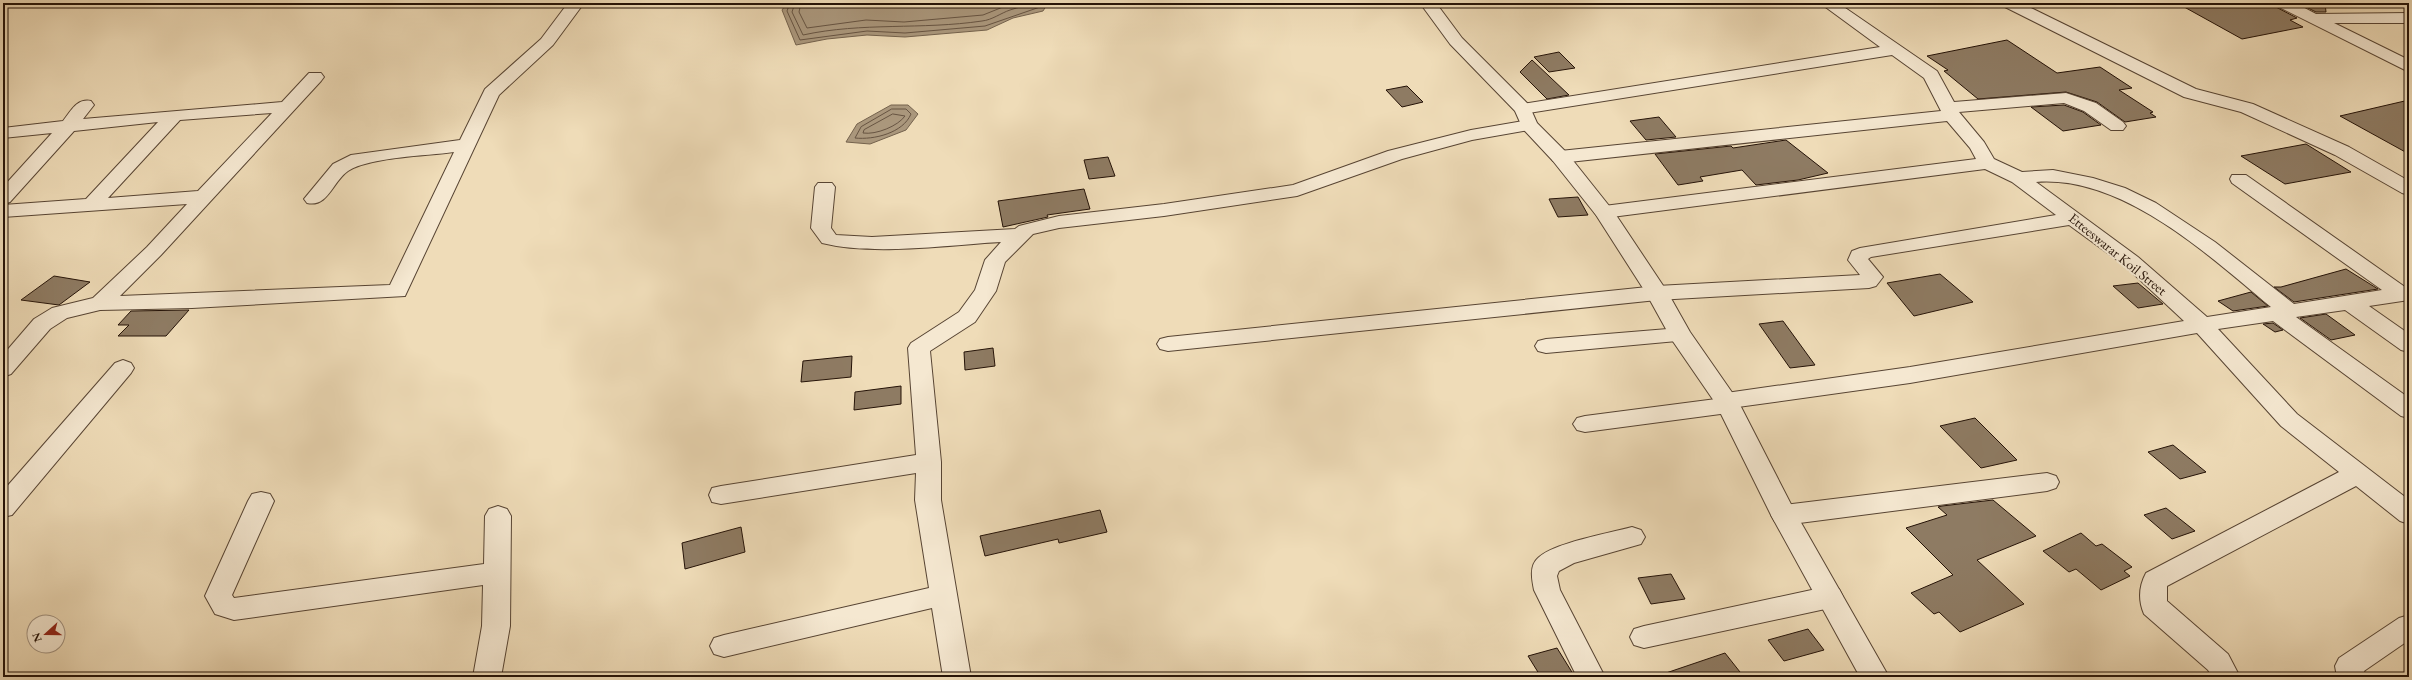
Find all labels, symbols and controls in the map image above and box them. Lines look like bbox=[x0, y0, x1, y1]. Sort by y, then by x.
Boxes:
street label: Etteeswarar Koil Street bbox=[2065, 209, 2171, 300]
north arrow bbox=[26, 614, 66, 654]
text: N bbox=[28, 631, 45, 644]

